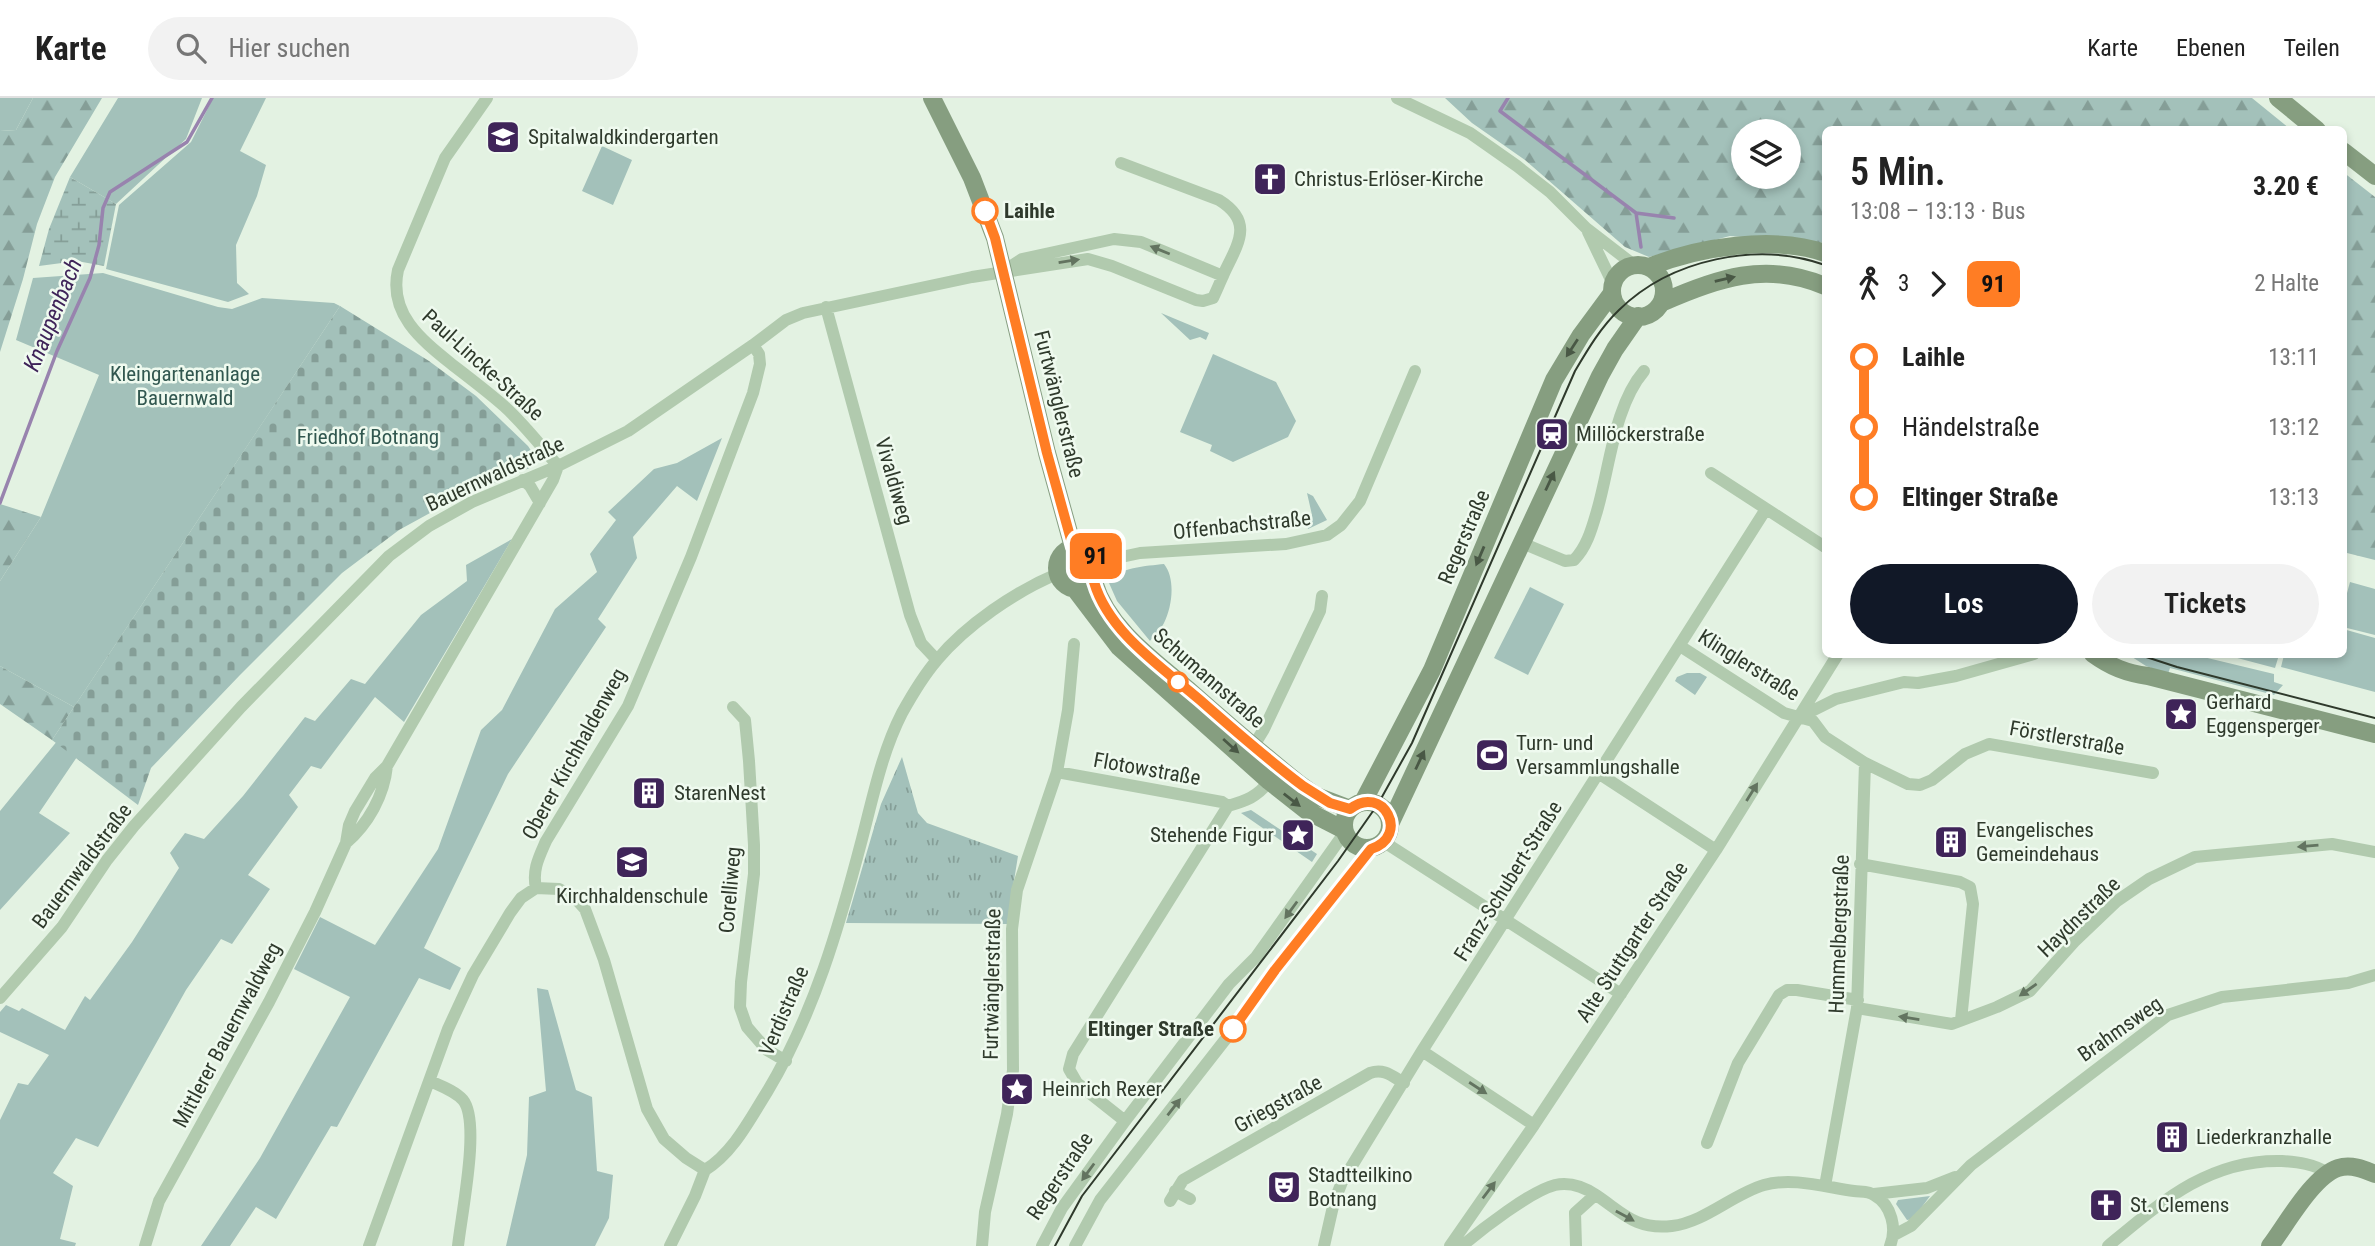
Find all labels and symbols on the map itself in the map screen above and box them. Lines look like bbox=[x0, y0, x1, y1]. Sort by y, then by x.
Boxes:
school or university icon: Spitalwaldkindergarten bbox=[484, 118, 522, 156]
place label: Spitalwaldkindergarten bbox=[528, 125, 719, 149]
church icon: Christus-Erlöser-Kirche bbox=[1251, 160, 1289, 198]
place label: Christus-Erlöser-Kirche bbox=[1294, 167, 1484, 191]
marker: Laihle bbox=[972, 198, 998, 224]
place label: Laihle bbox=[1004, 199, 1055, 223]
one-way arrow bbox=[1149, 244, 1170, 255]
water label: Knaupenbach bbox=[18, 255, 88, 375]
one-way arrow bbox=[1058, 255, 1080, 266]
one-way arrow bbox=[1714, 273, 1736, 284]
street label: Paul-Lincke-Straße bbox=[417, 304, 549, 426]
street label: Furtwänglerstraße bbox=[1029, 328, 1089, 480]
one-way arrow bbox=[1566, 339, 1579, 358]
park label: Kleingartenanlage Bauernwald bbox=[110, 362, 260, 410]
station icon: Millöckerstraße bbox=[1533, 415, 1571, 453]
place label: Millöckerstraße bbox=[1576, 422, 1705, 446]
park label: Friedhof Botnang bbox=[297, 425, 439, 449]
street label: Bauernwaldstraße bbox=[422, 431, 568, 517]
street label: Vivaldiweg bbox=[870, 435, 918, 527]
one-way arrow bbox=[1545, 471, 1556, 491]
street label: Regerstraße bbox=[1433, 486, 1495, 588]
street label: Offenbachstraße bbox=[1172, 506, 1312, 544]
line badge: 91 bbox=[1064, 533, 1128, 579]
one-way arrow bbox=[1474, 546, 1486, 566]
street label: Schumannstraße bbox=[1148, 623, 1270, 733]
street label: Klinglerstraße bbox=[1694, 624, 1804, 706]
street label: Oberer Kirchhaldenweg bbox=[517, 664, 631, 844]
unlabelled marker bbox=[1168, 672, 1188, 692]
place label: Gerhard Eggensperger bbox=[2206, 690, 2320, 738]
place icon: Gerhard Eggensperger bbox=[2162, 695, 2200, 733]
street label: Förstlerstraße bbox=[2008, 716, 2127, 760]
place label: Turn- und Versammlungshalle bbox=[1516, 731, 1680, 779]
sports icon: Turn- und Versammlungshalle bbox=[1473, 736, 1511, 774]
one-way arrow bbox=[1222, 738, 1239, 754]
street label: Flotowstraße bbox=[1092, 748, 1203, 790]
one-way arrow bbox=[1414, 750, 1425, 770]
building icon: StarenNest bbox=[630, 774, 668, 812]
place label: StarenNest bbox=[674, 781, 766, 805]
one-way arrow bbox=[1746, 782, 1759, 801]
one-way arrow bbox=[1283, 793, 1301, 808]
street label: Franz-Schubert-Straße bbox=[1449, 797, 1567, 965]
street label: Bauernwaldstraße bbox=[27, 799, 137, 933]
place icon: Stehende Figur bbox=[1279, 816, 1317, 854]
place label: Evangelisches Gemeindehaus bbox=[1976, 818, 2099, 866]
place label: Stehende Figur bbox=[1150, 823, 1274, 847]
building icon: Evangelisches Gemeindehaus bbox=[1932, 823, 1970, 861]
one-way arrow bbox=[2297, 841, 2319, 852]
school or university icon: Kirchhaldenschule bbox=[613, 843, 651, 881]
street label: Corelliweg bbox=[714, 846, 746, 934]
street label: Hummelbergstraße bbox=[1824, 854, 1854, 1014]
street label: Alte Stuttgarter Straße bbox=[1571, 857, 1693, 1027]
street label: Haydnstraße bbox=[2033, 872, 2125, 962]
place label: Kirchhaldenschule bbox=[556, 884, 708, 908]
one-way arrow bbox=[1284, 901, 1298, 919]
street label: Furtwänglerstraße bbox=[979, 908, 1005, 1060]
street label: Mittlerer Bauernwaldweg bbox=[168, 938, 286, 1132]
street label: Verdistraße bbox=[754, 962, 814, 1060]
one-way arrow bbox=[2019, 983, 2038, 997]
street label: Brahmsweg bbox=[2073, 991, 2167, 1067]
one-way arrow bbox=[1898, 1012, 1920, 1023]
marker: Eltinger Straße bbox=[1220, 1016, 1246, 1042]
place label: Eltinger Straße bbox=[1088, 1017, 1214, 1041]
place icon: Heinrich Rexer bbox=[998, 1070, 1036, 1108]
street label: Griegstraße bbox=[1230, 1070, 1326, 1138]
place label: Heinrich Rexer bbox=[1042, 1077, 1162, 1101]
one-way arrow bbox=[1469, 1081, 1488, 1094]
one-way arrow bbox=[1166, 1098, 1180, 1116]
building icon: Liederkranzhalle bbox=[2153, 1118, 2191, 1156]
place label: Liederkranzhalle bbox=[2196, 1125, 2332, 1149]
street label: Regerstraße bbox=[1022, 1128, 1098, 1224]
one-way arrow bbox=[1081, 1163, 1095, 1182]
place label: Stadtteilkino Botnang bbox=[1308, 1163, 1413, 1211]
theatre icon: Stadtteilkino Botnang bbox=[1265, 1168, 1303, 1206]
one-way arrow bbox=[1481, 1181, 1495, 1199]
church icon: St. Clemens bbox=[2087, 1186, 2125, 1224]
place label: St. Clemens bbox=[2130, 1193, 2229, 1217]
one-way arrow bbox=[1615, 1210, 1635, 1221]

